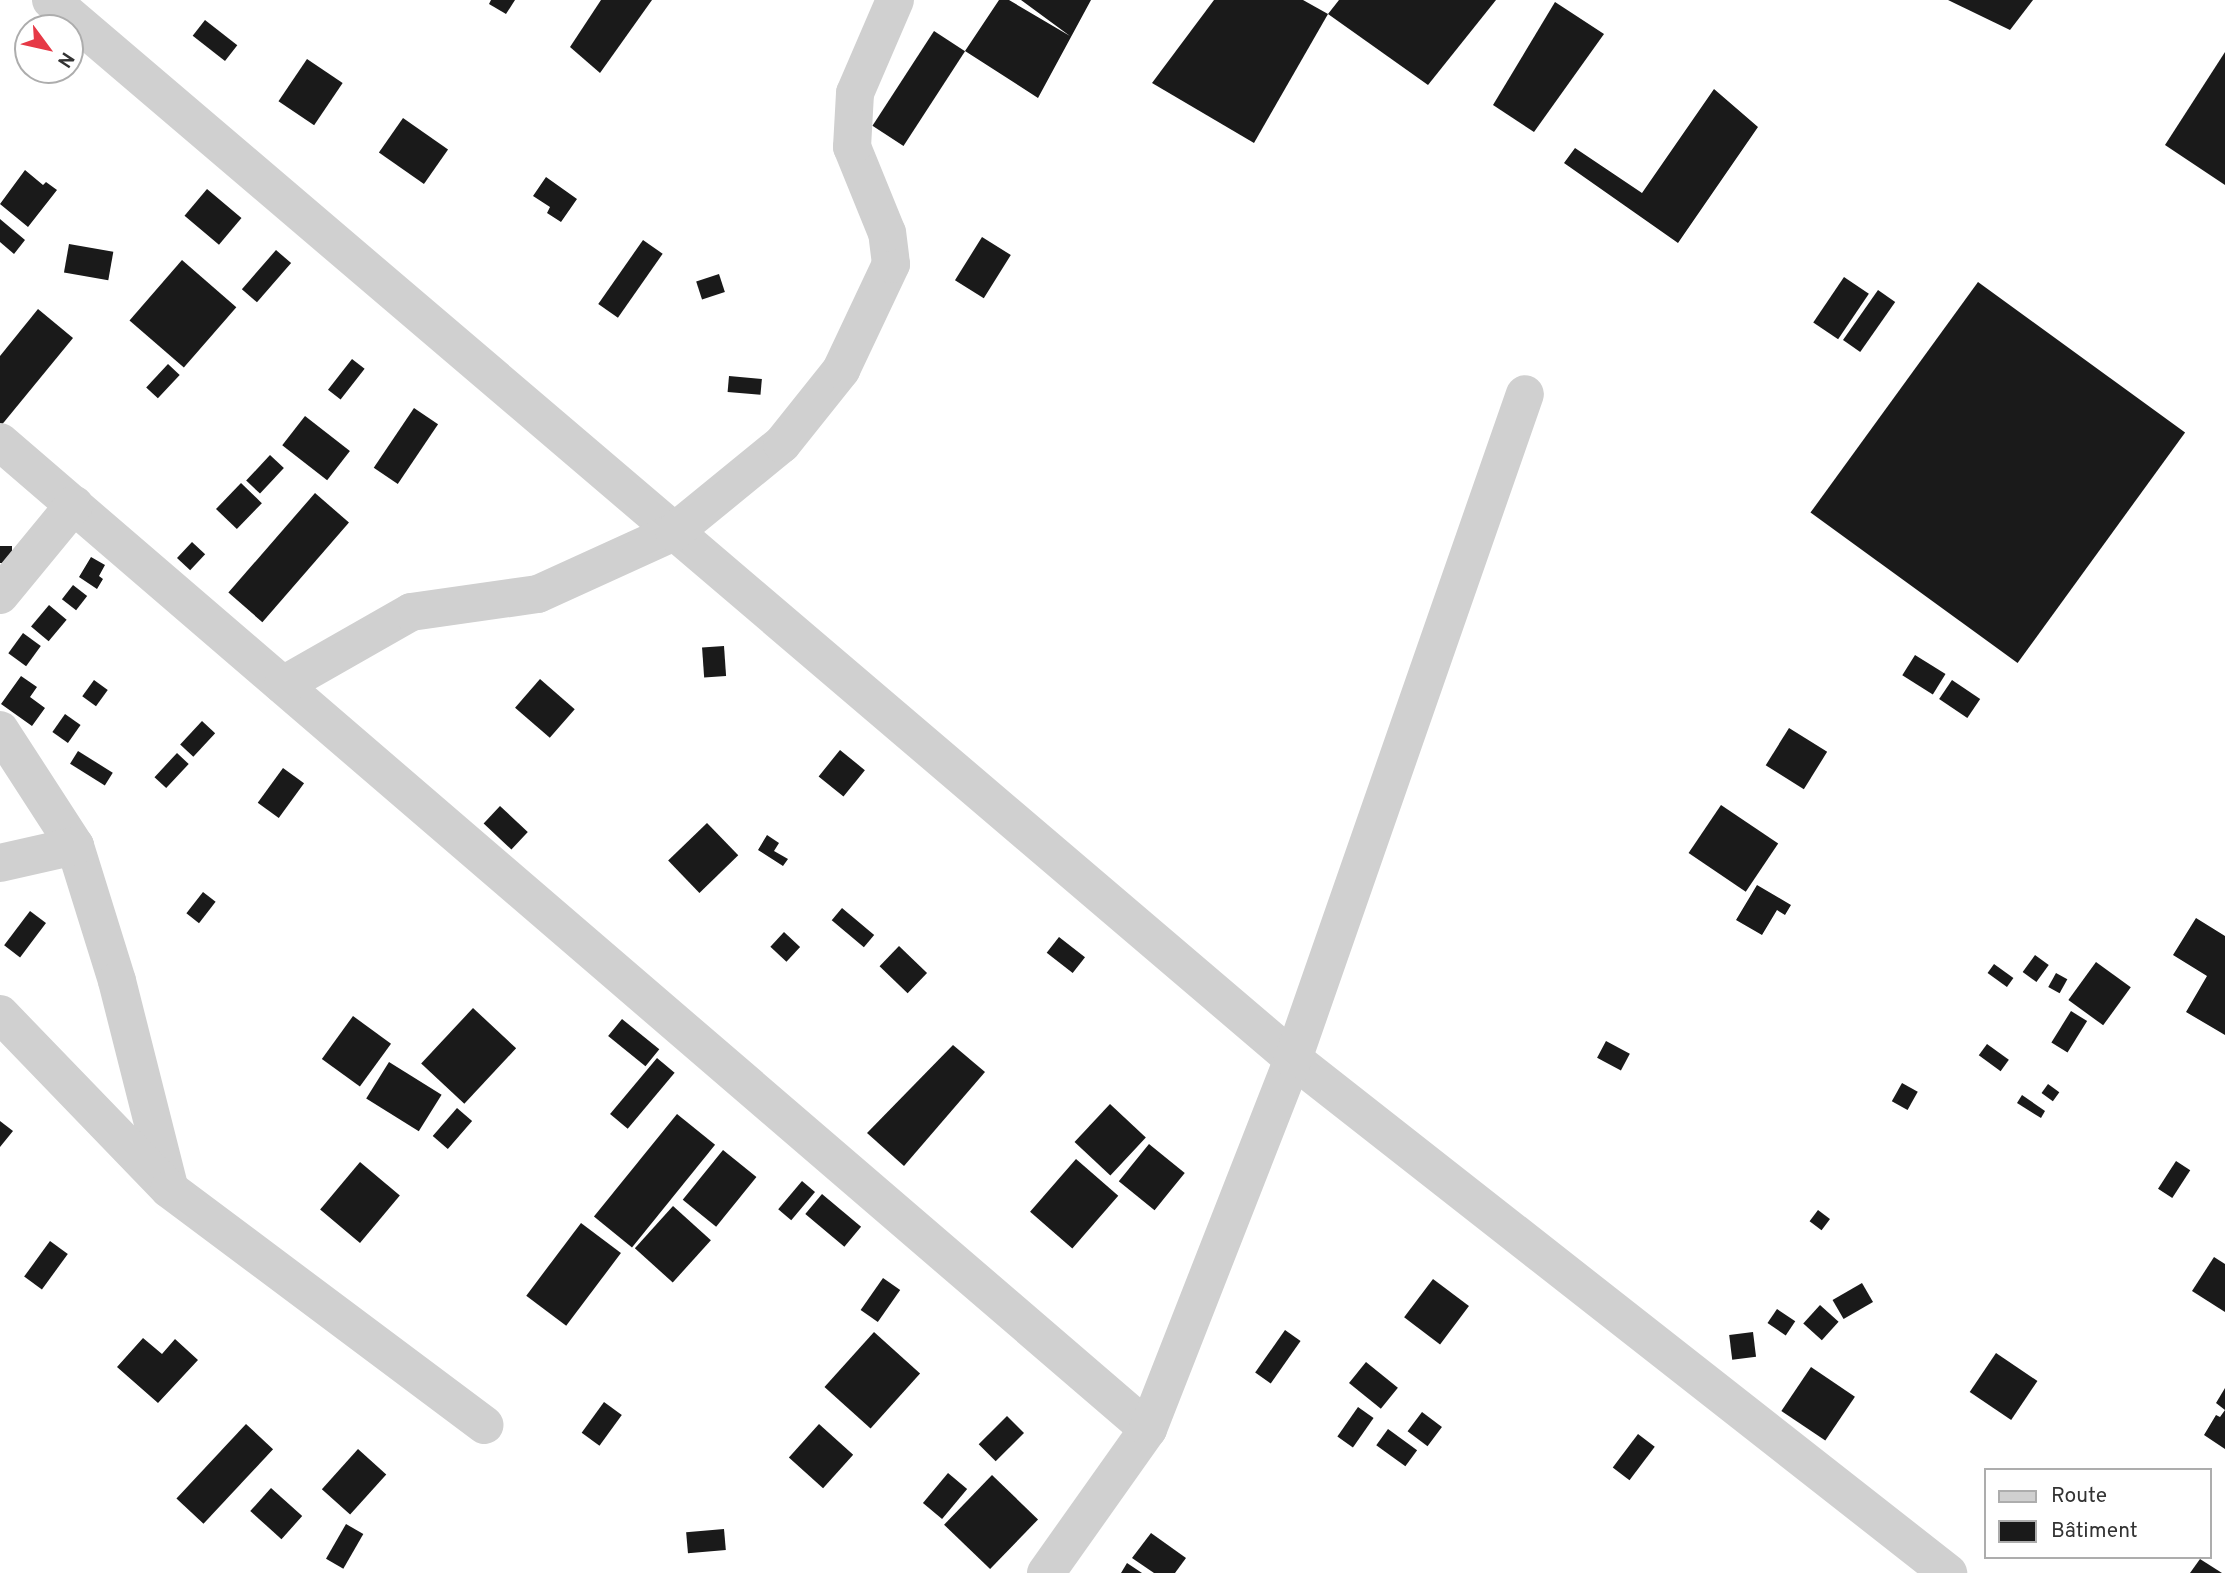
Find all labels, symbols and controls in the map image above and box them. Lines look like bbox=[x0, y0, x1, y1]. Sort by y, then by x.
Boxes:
north arrow bbox=[14, 14, 84, 84]
text: N bbox=[51, 47, 79, 72]
legend bbox=[1983, 1468, 2211, 1559]
text: Route bbox=[2051, 1483, 2107, 1510]
text: Bâtiment bbox=[2051, 1518, 2138, 1545]

